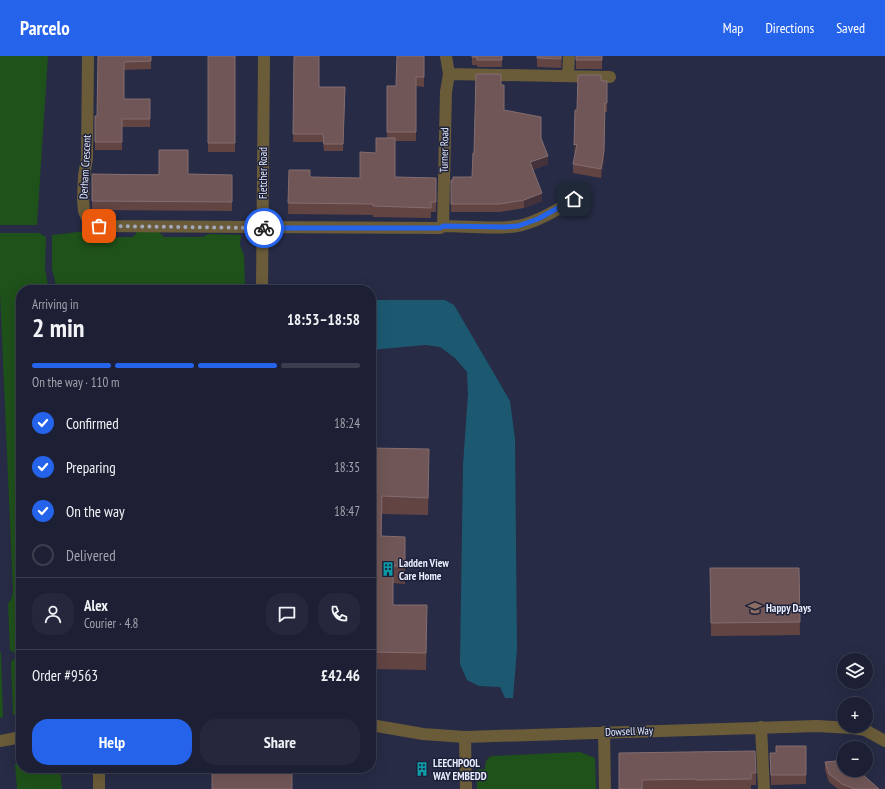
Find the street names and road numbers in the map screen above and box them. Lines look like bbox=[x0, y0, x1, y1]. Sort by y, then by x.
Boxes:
street label: Turner Road bbox=[437, 127, 451, 173]
street label: Derham Crescent bbox=[76, 134, 94, 200]
street label: Fletcher Road bbox=[256, 147, 270, 199]
street label: Dowsell Way bbox=[605, 723, 654, 739]

